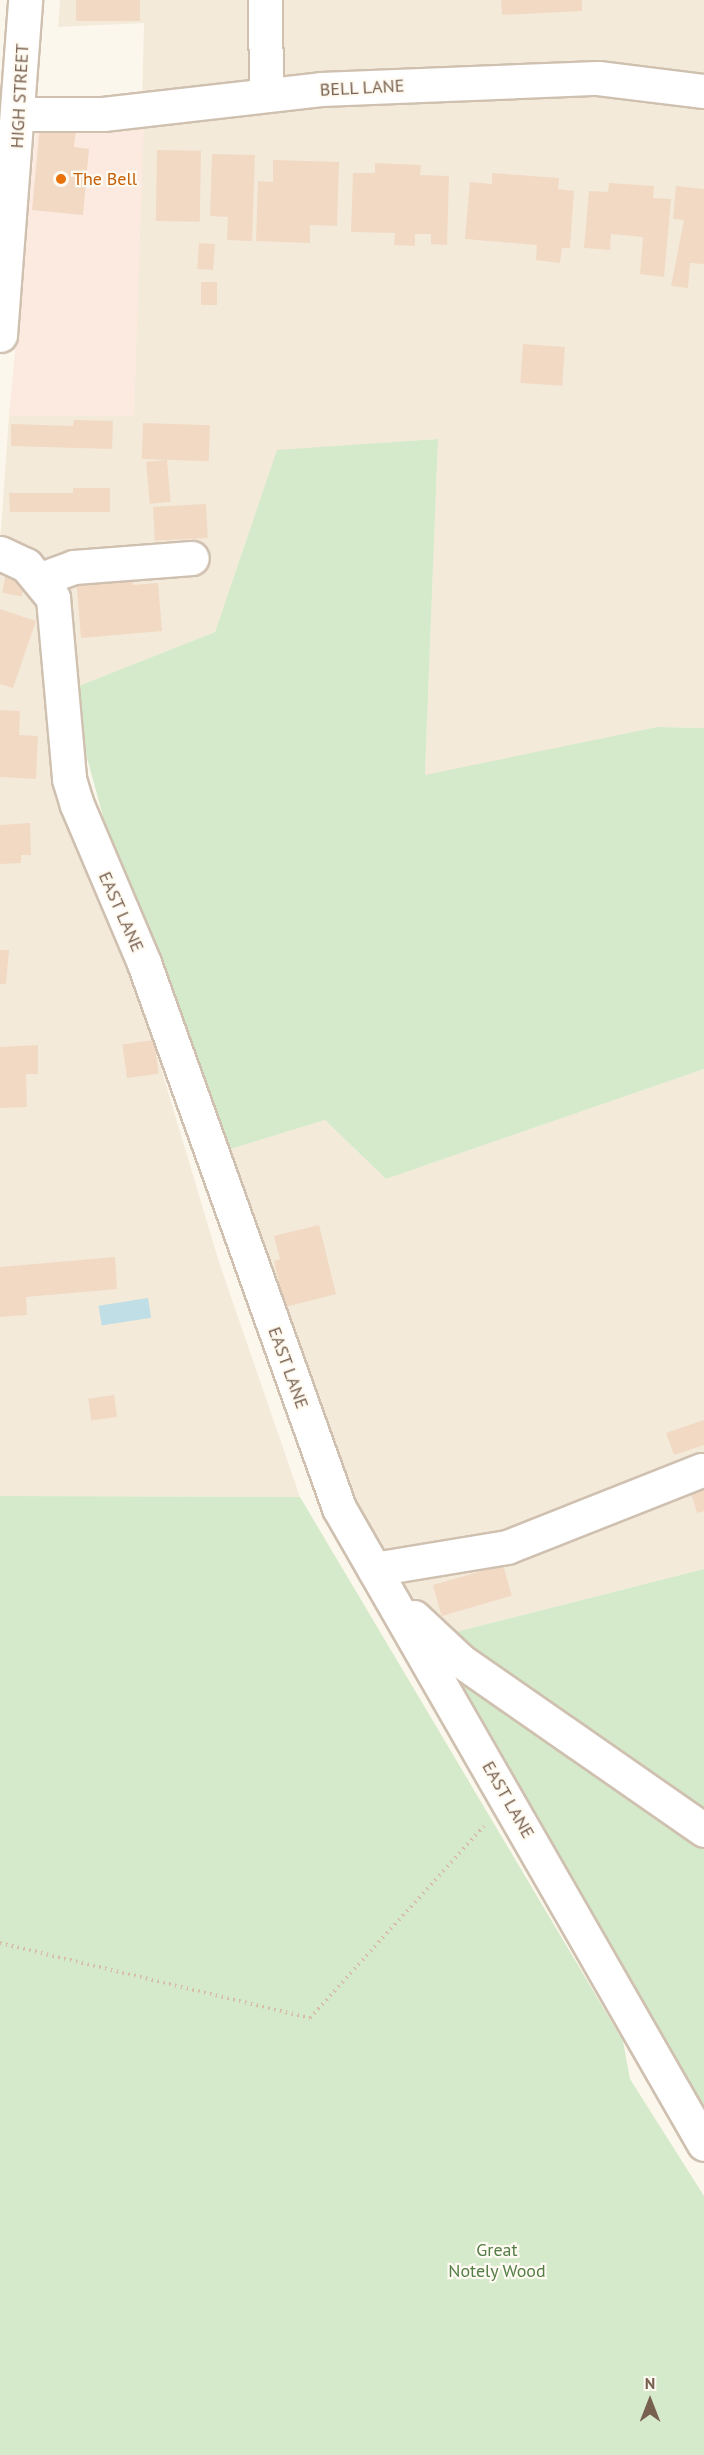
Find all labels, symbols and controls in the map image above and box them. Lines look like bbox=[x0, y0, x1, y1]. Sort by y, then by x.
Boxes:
street label: HIGH STREET bbox=[6, 43, 34, 149]
street label: BELL LANE bbox=[319, 75, 405, 101]
place label: The Bell bbox=[73, 168, 137, 190]
marker: The Bell bbox=[54, 172, 68, 186]
street label: EAST LANE bbox=[94, 868, 148, 956]
street label: EAST LANE bbox=[263, 1324, 313, 1412]
street label: EAST LANE bbox=[477, 1757, 539, 1843]
park label: Great Notely Wood bbox=[448, 2240, 546, 2282]
north arrow bbox=[620, 2371, 680, 2431]
text: N bbox=[645, 2373, 655, 2393]

